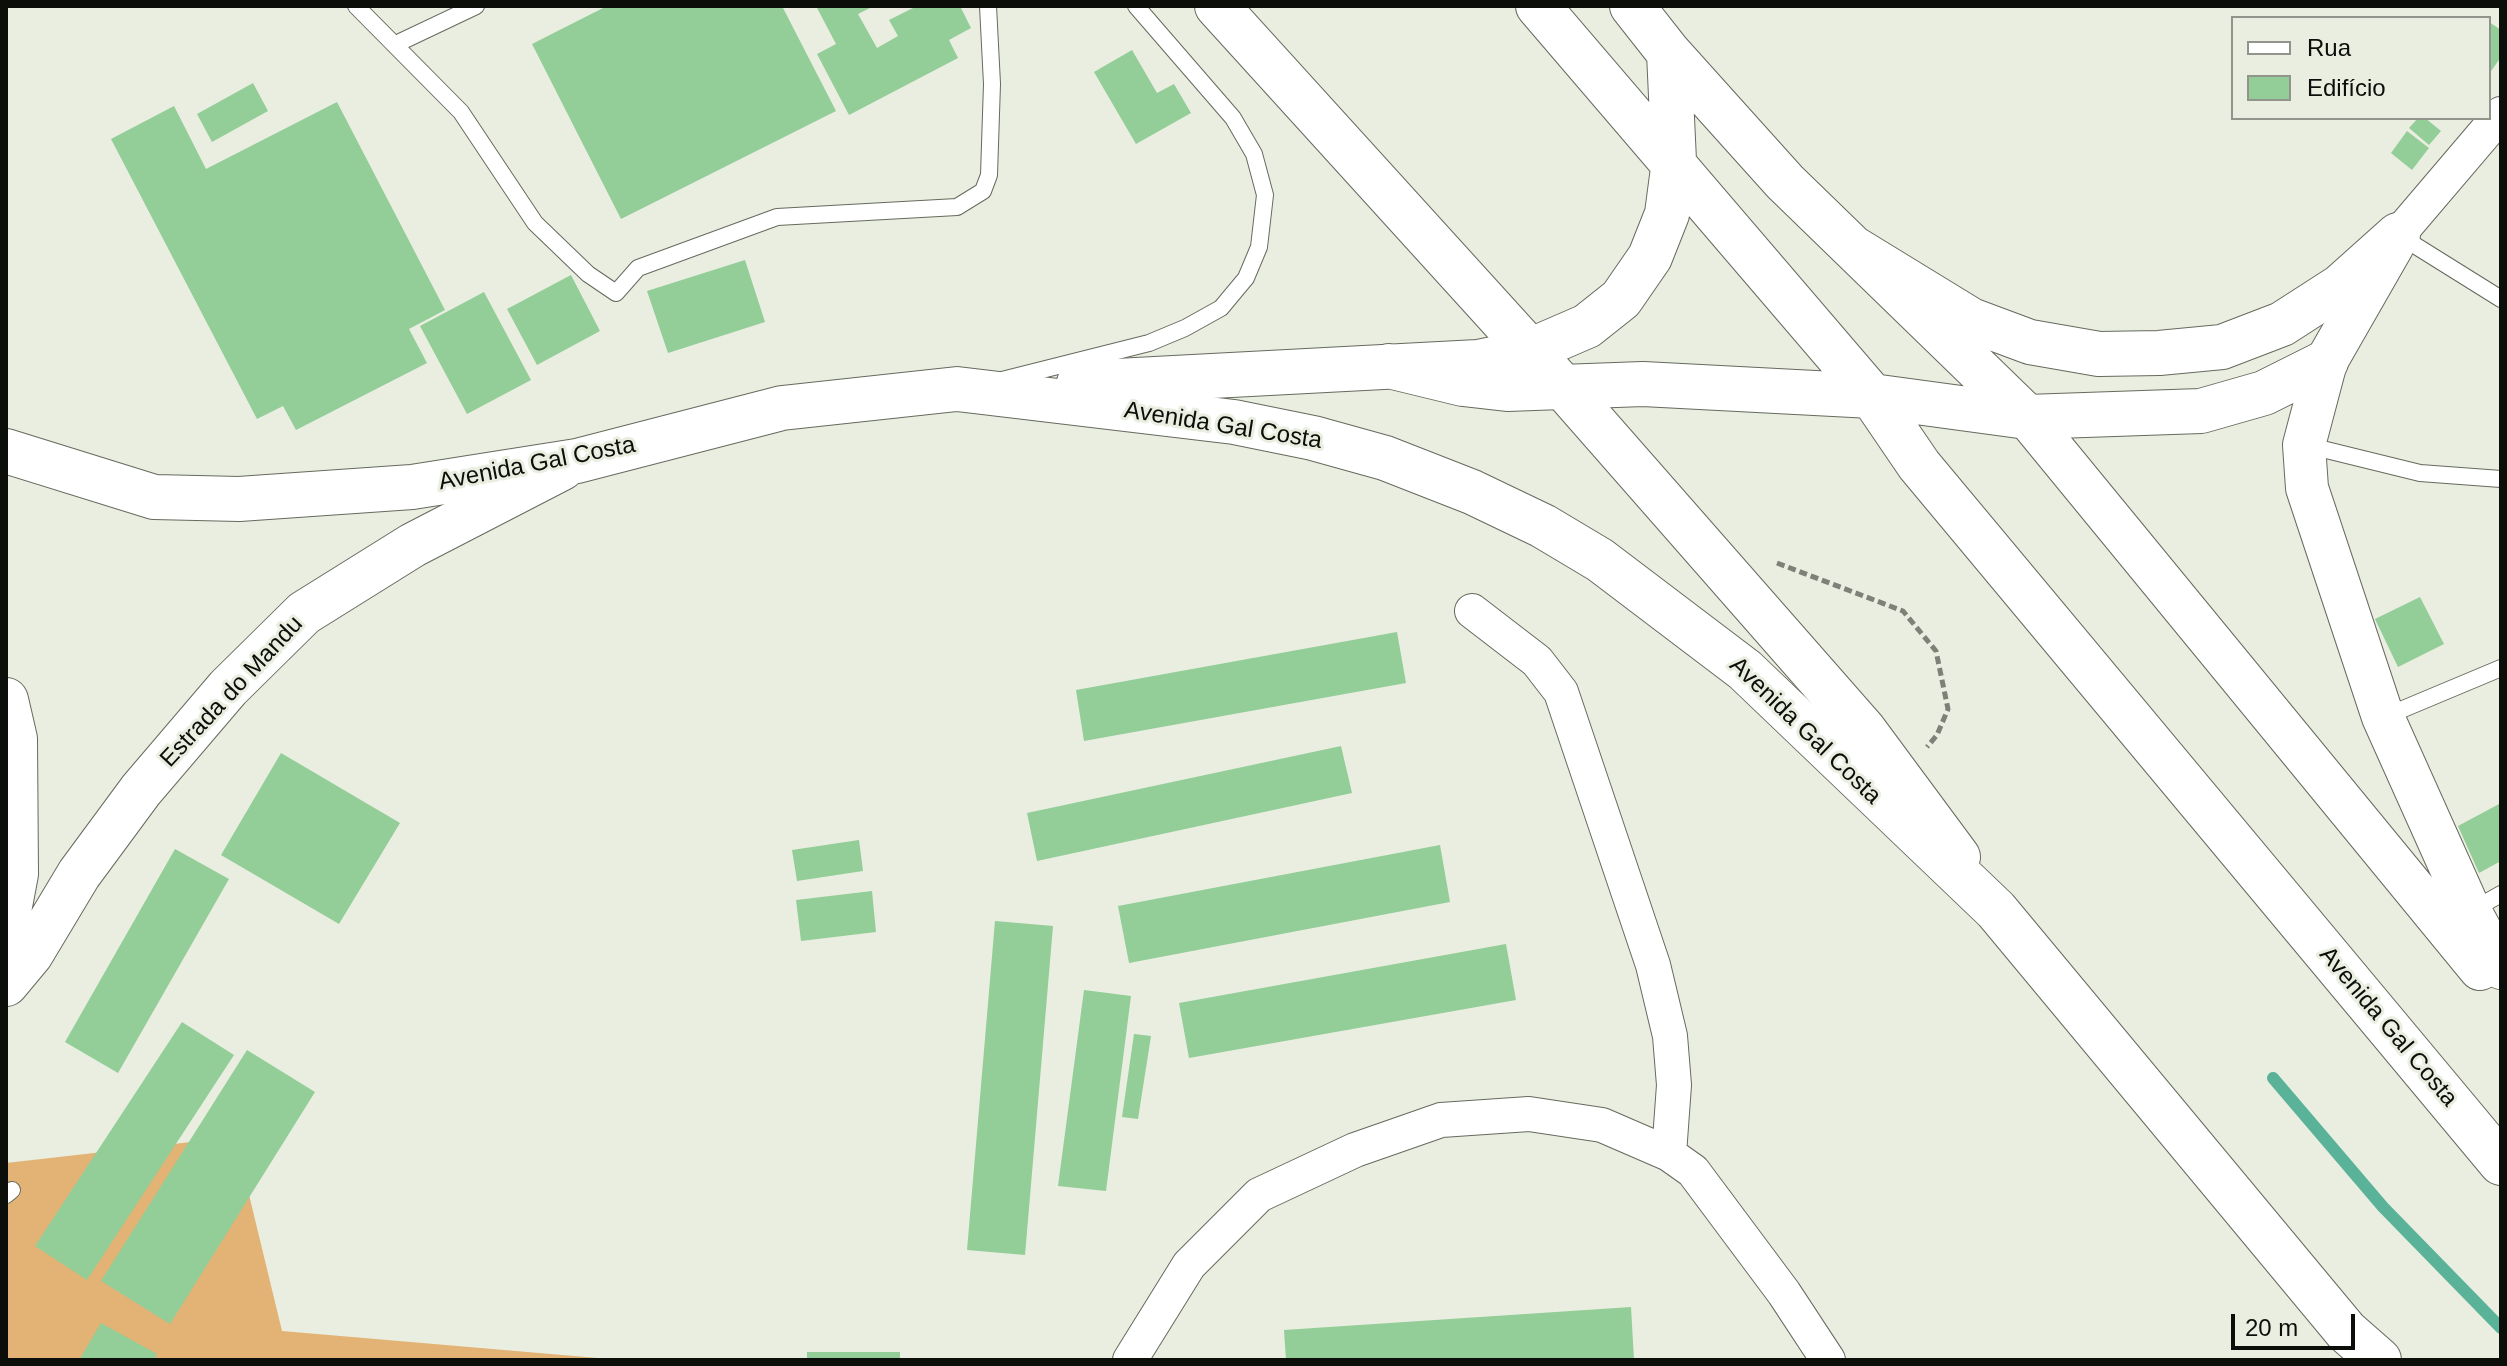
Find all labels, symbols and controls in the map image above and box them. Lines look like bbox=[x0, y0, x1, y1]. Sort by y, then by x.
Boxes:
legend bbox=[2231, 16, 2491, 120]
text: Rua bbox=[2307, 34, 2351, 61]
text: Edifício bbox=[2307, 74, 2386, 101]
street label: Avenida Gal Costa bbox=[1122, 396, 1324, 456]
street label: Avenida Gal Costa bbox=[436, 431, 638, 497]
street label: Estrada do Mandu bbox=[155, 610, 309, 774]
street label: Avenida Gal Costa bbox=[1723, 651, 1887, 811]
street label: Avenida Gal Costa bbox=[2313, 941, 2463, 1113]
scale bar bbox=[2235, 1298, 2359, 1348]
text: 20 m bbox=[2245, 1314, 2298, 1341]

